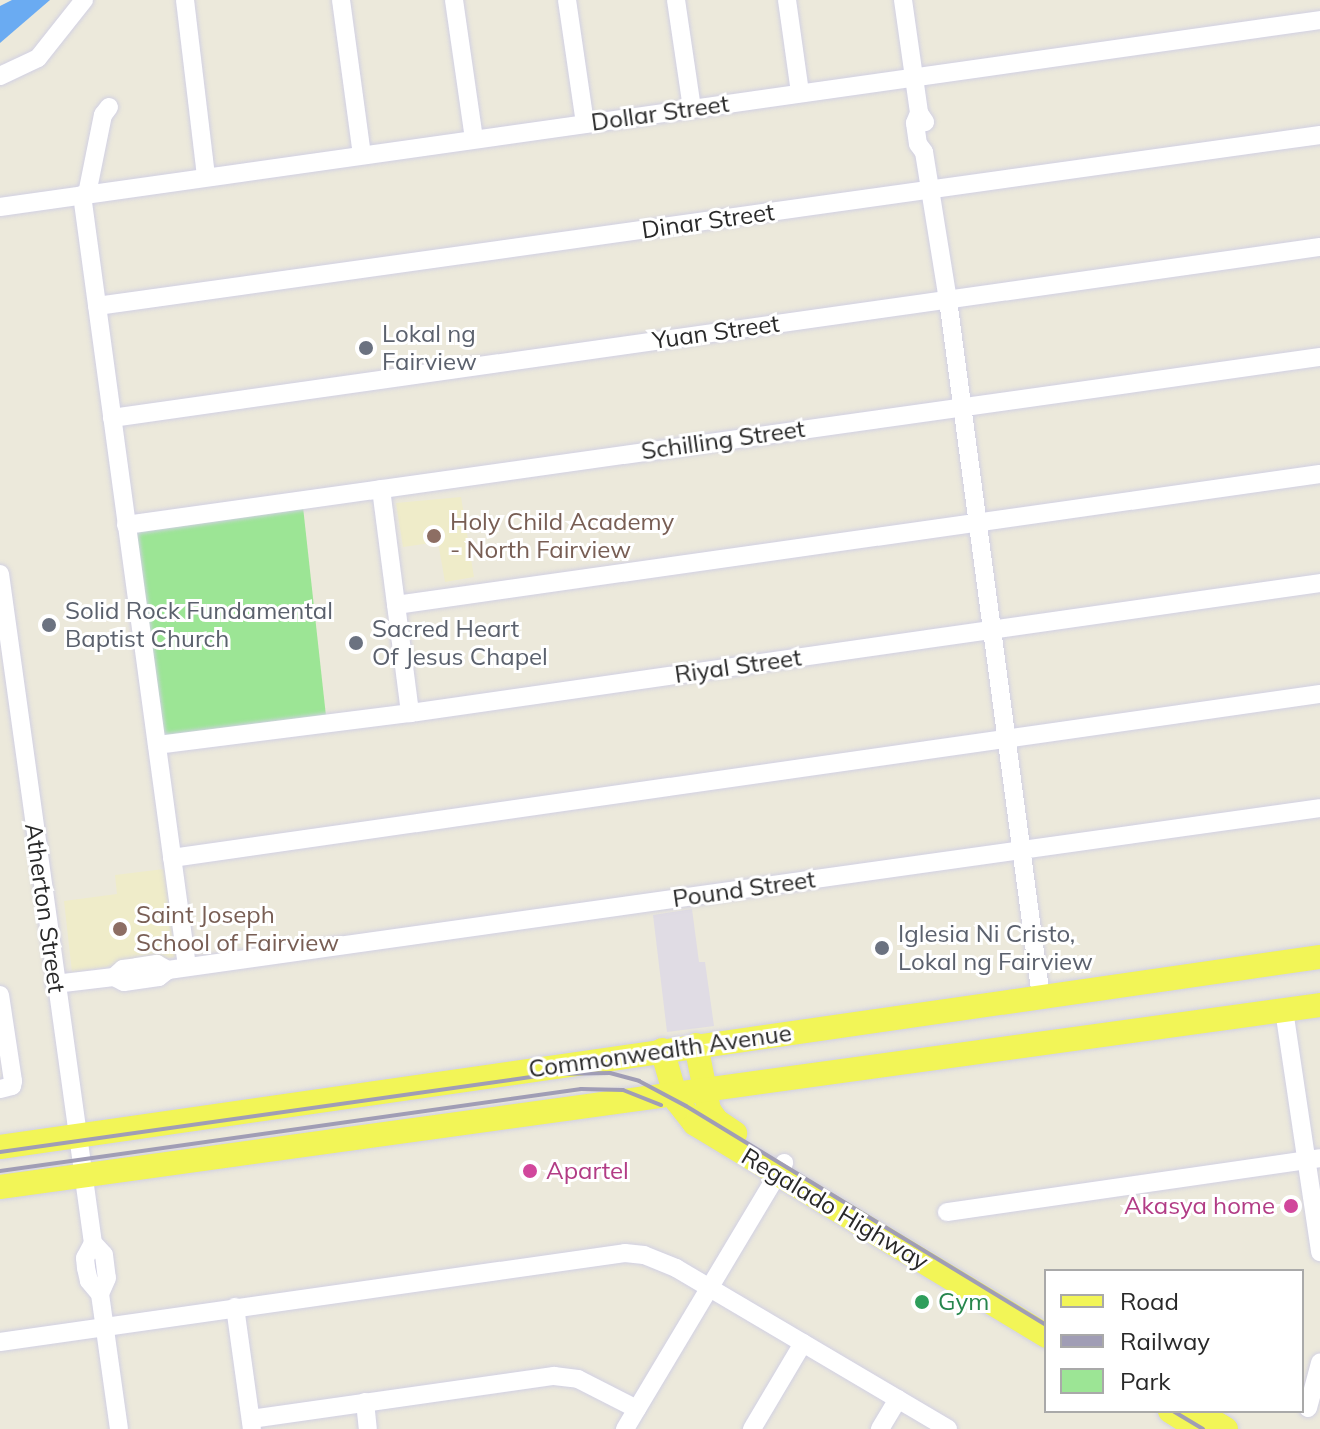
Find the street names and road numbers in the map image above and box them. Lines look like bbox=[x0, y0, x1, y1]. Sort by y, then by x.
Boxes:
street label: Dollar Street bbox=[589, 89, 731, 137]
street label: Dinar Street bbox=[640, 197, 776, 245]
street label: Yuan Street bbox=[651, 309, 781, 355]
street label: Schilling Street bbox=[639, 414, 807, 466]
street label: Riyal Street bbox=[673, 643, 803, 689]
street label: Atherton Street bbox=[19, 821, 71, 995]
street label: Pound Street bbox=[671, 865, 817, 913]
street label: Commonwealth Avenue bbox=[527, 1018, 793, 1084]
street label: Regalado Highway bbox=[736, 1142, 934, 1276]

